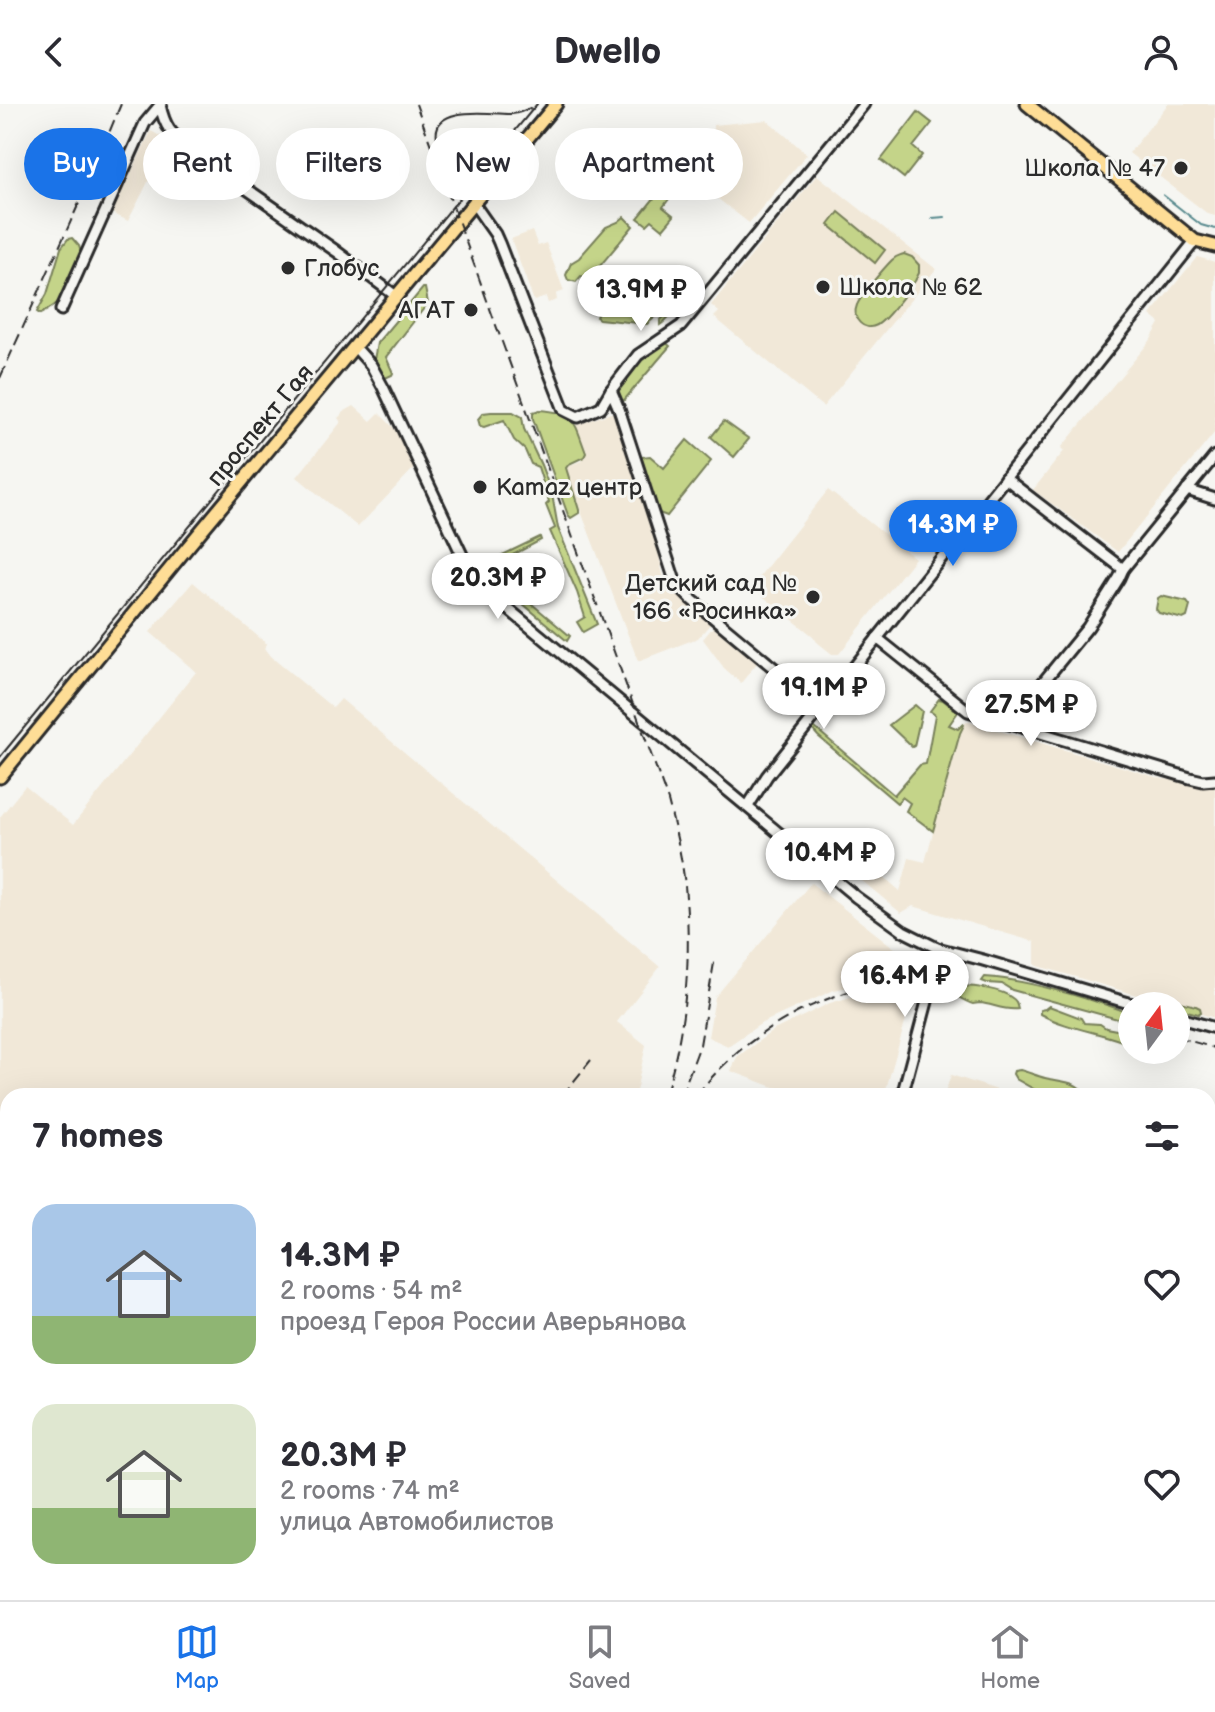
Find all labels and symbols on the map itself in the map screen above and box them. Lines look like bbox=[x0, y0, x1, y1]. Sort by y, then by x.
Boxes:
place label: Школа № 47 bbox=[1024, 154, 1165, 183]
marker: Школа № 47 bbox=[1172, 159, 1190, 177]
place label: Глобус bbox=[304, 254, 380, 283]
marker: Глобус bbox=[279, 259, 297, 277]
pin: 13.9M ₽ bbox=[567, 265, 715, 333]
place label: Школа № 62 bbox=[839, 273, 982, 302]
marker: Школа № 62 bbox=[814, 278, 832, 296]
place label: АГАТ bbox=[398, 296, 455, 325]
marker: АГАТ bbox=[462, 301, 480, 319]
street label: проспект Гая bbox=[201, 358, 320, 492]
place label: Kamaz центр bbox=[496, 473, 642, 502]
marker: Kamaz центр bbox=[471, 478, 489, 496]
pin: 14.3M ₽ bbox=[879, 500, 1027, 568]
pin: 20.3M ₽ bbox=[424, 553, 572, 621]
place label: Детский сад № 166 «Росинка» bbox=[625, 569, 797, 626]
marker: Детский сад № 166 «Росинка» bbox=[804, 588, 822, 606]
pin: 19.1M ₽ bbox=[750, 663, 898, 731]
pin: 27.5M ₽ bbox=[957, 680, 1105, 748]
pin: 10.4M ₽ bbox=[756, 828, 904, 896]
pin: 16.4M ₽ bbox=[831, 951, 979, 1019]
north arrow bbox=[1118, 992, 1190, 1064]

